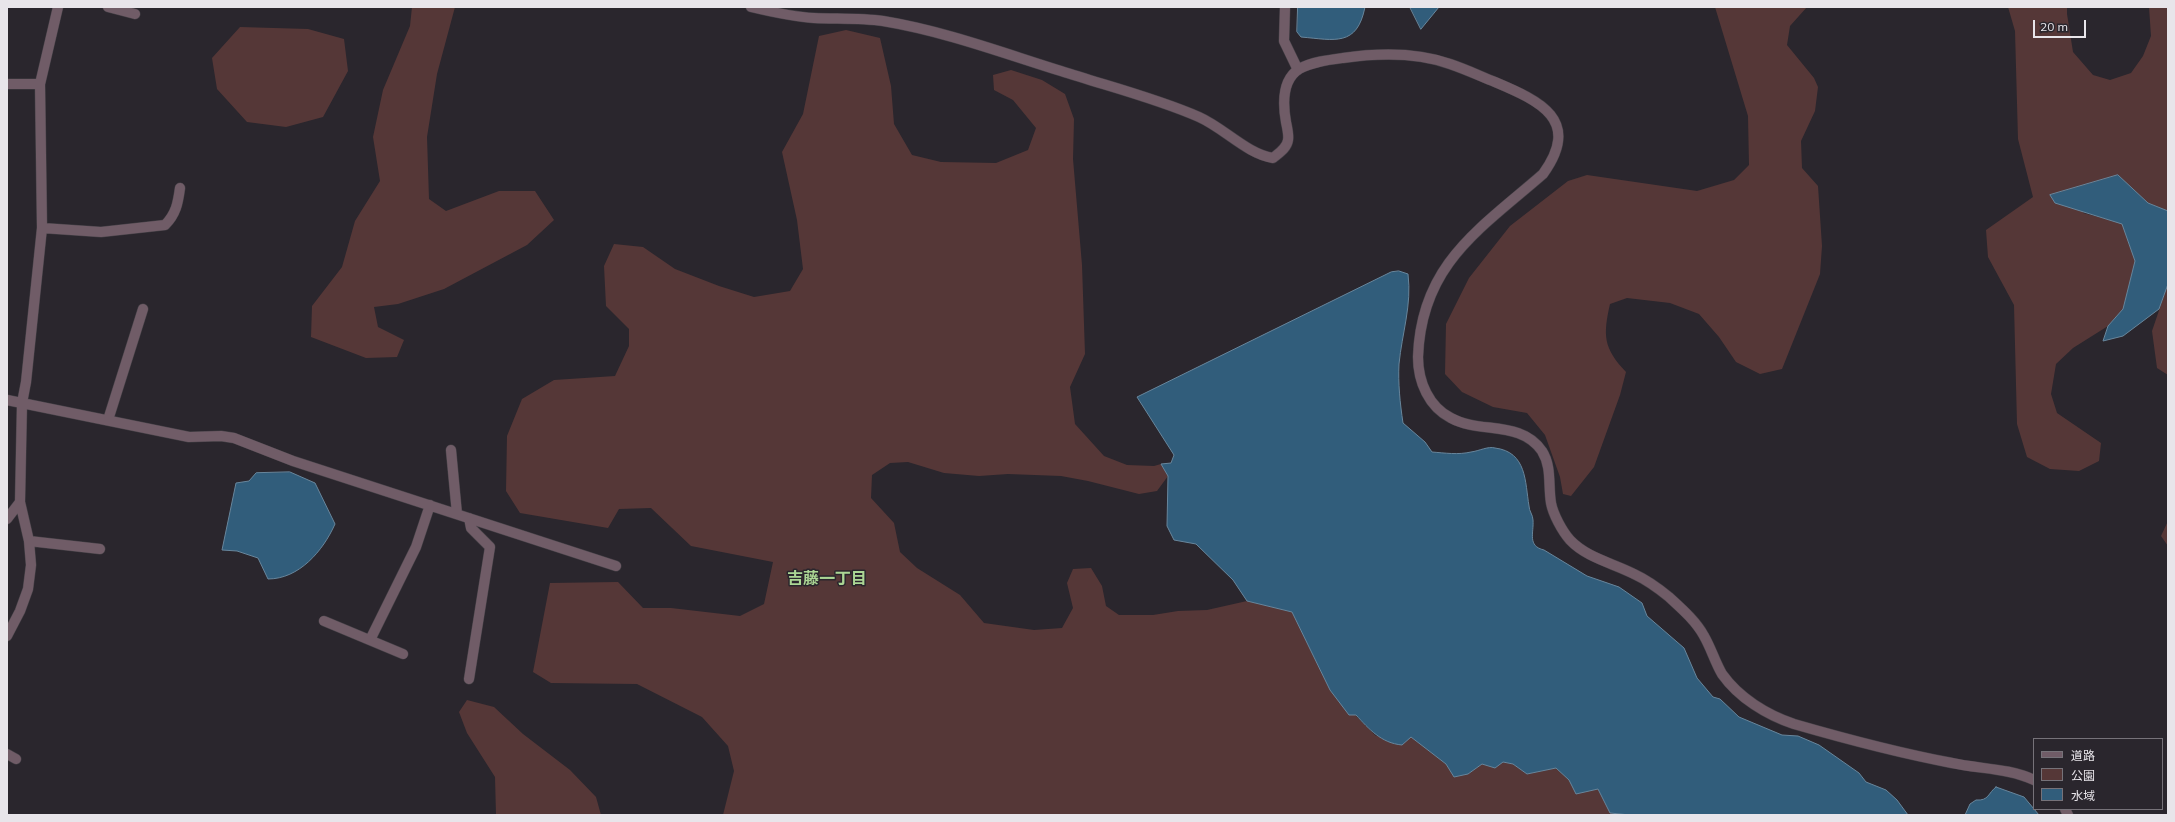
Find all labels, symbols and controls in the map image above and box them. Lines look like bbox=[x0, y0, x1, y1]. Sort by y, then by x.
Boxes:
scale bar bbox=[2035, 12, 2088, 38]
text: 20 m bbox=[2040, 19, 2068, 34]
district label: 吉藤一丁目 bbox=[787, 569, 867, 589]
legend bbox=[2033, 738, 2163, 810]
text: 道路 bbox=[2071, 748, 2095, 763]
text: 公園 bbox=[2071, 768, 2095, 783]
text: 水域 bbox=[2071, 788, 2095, 803]

